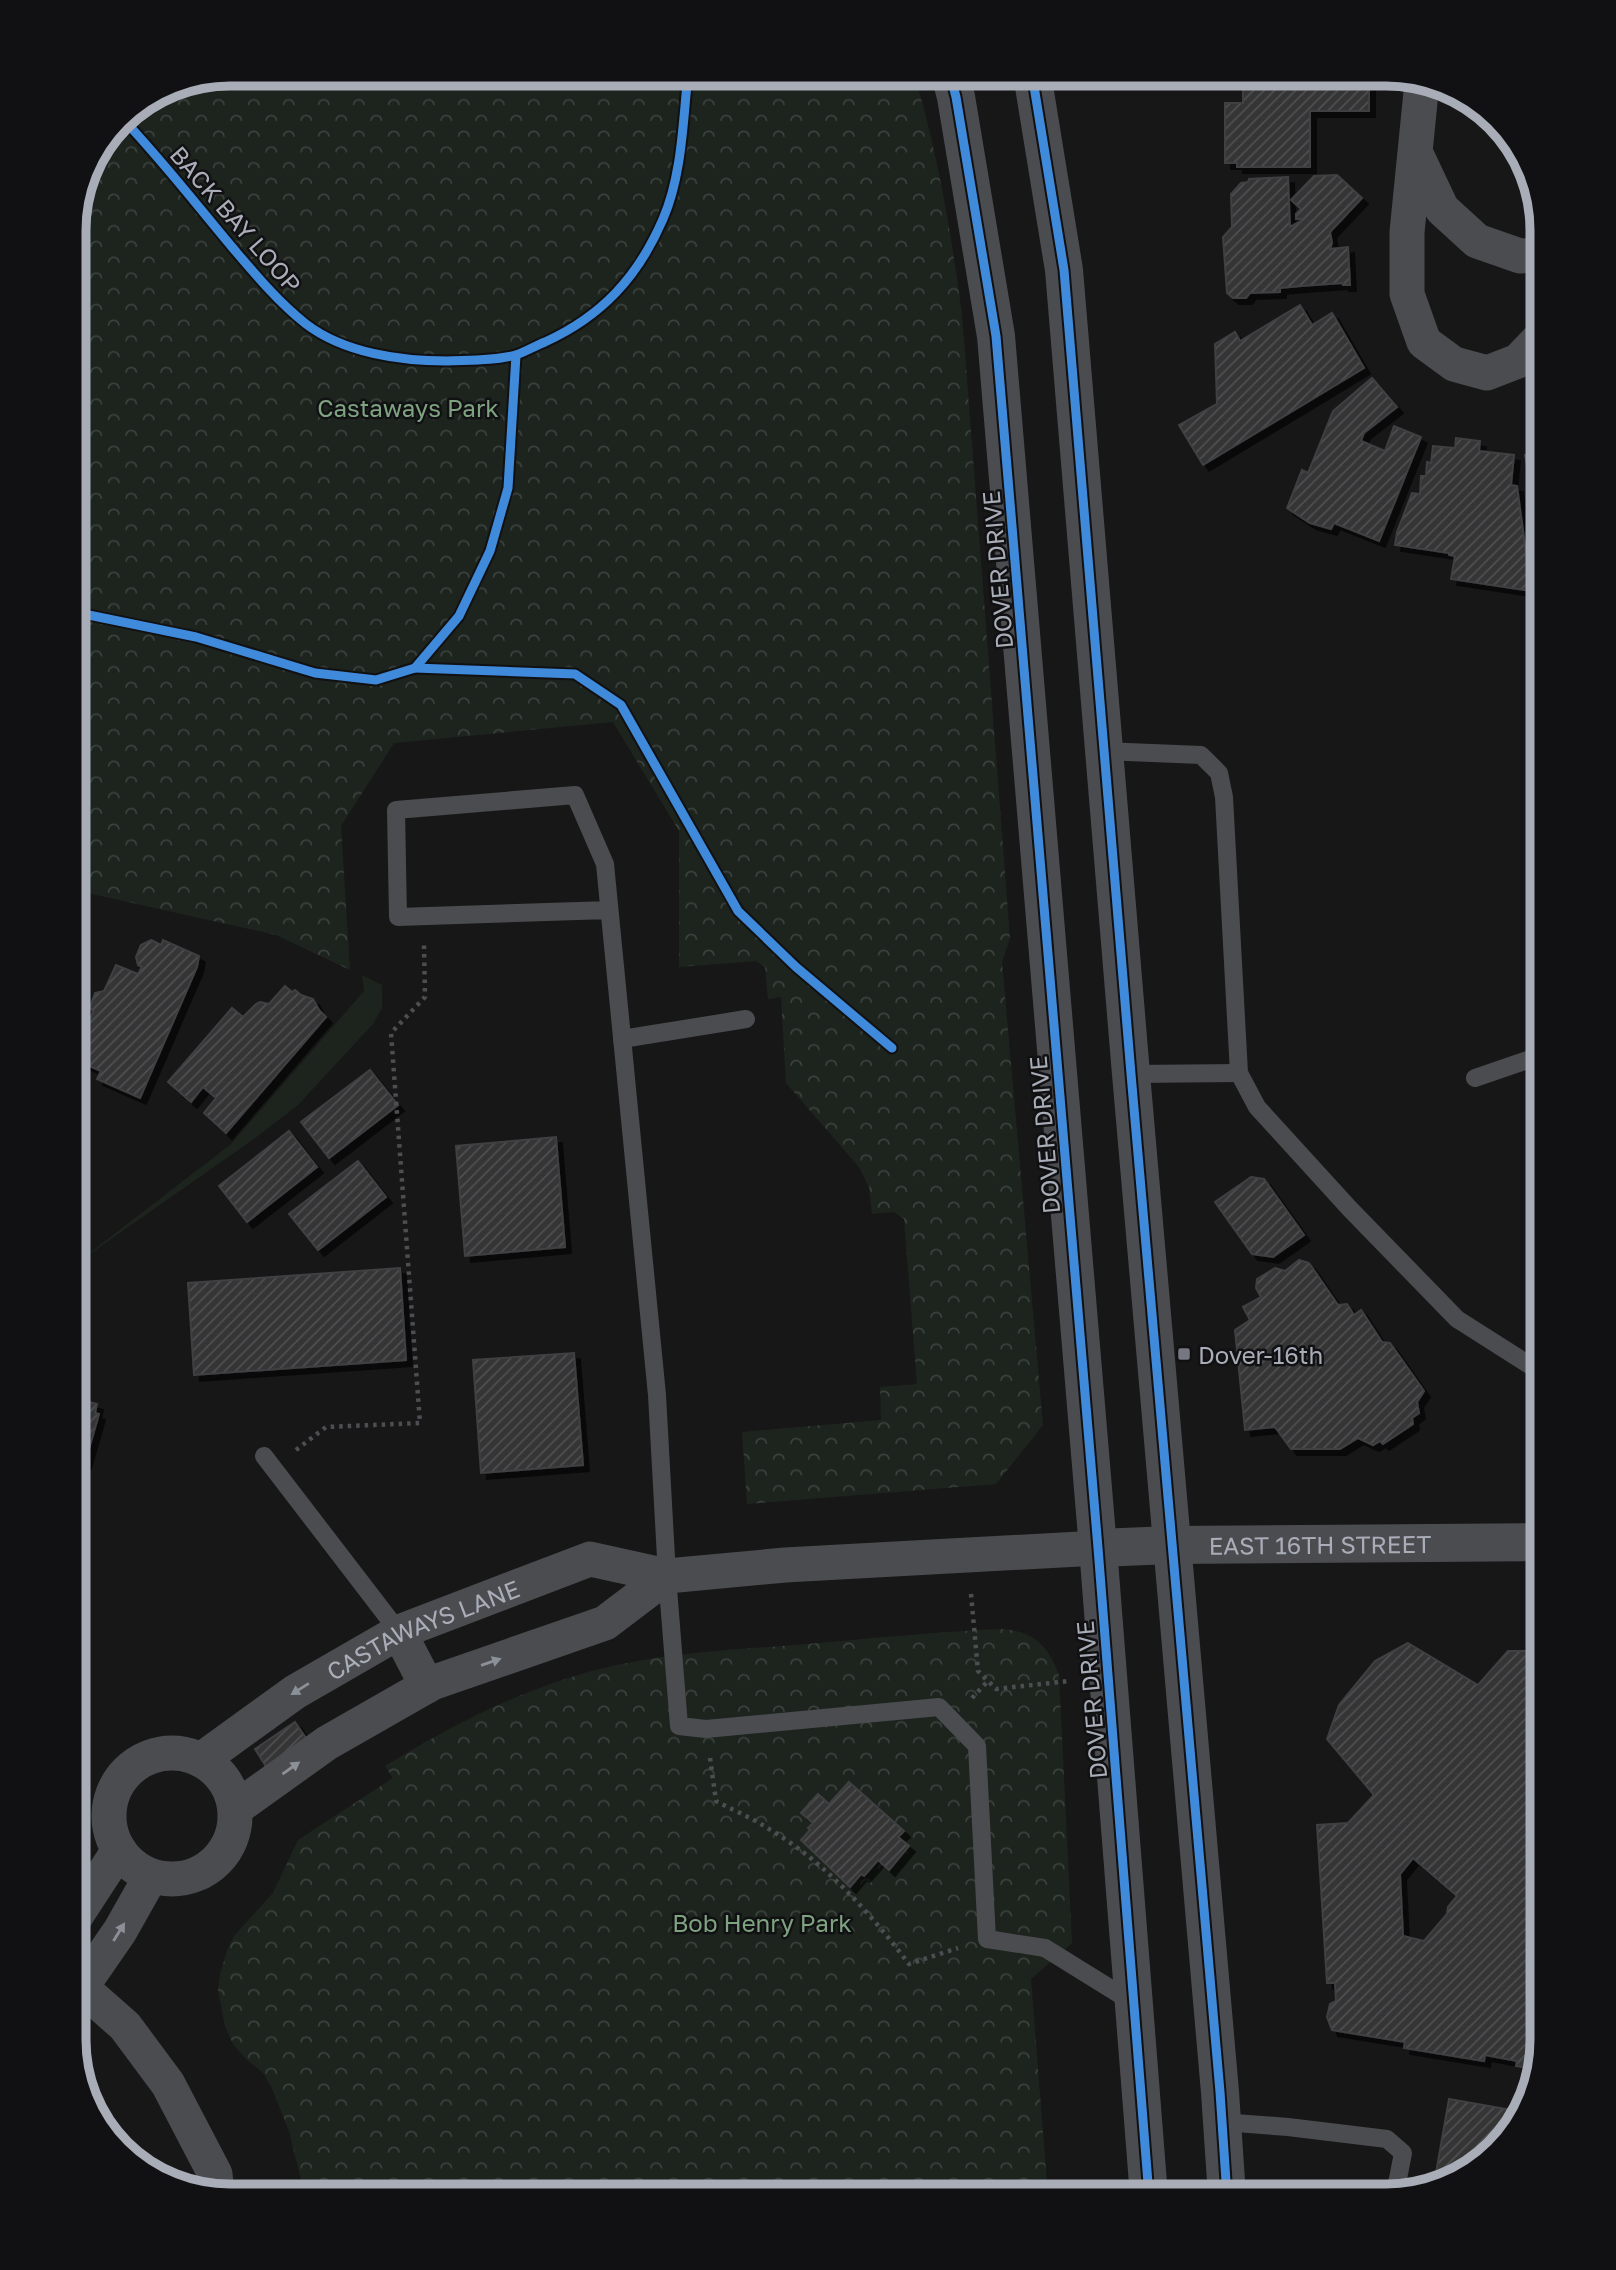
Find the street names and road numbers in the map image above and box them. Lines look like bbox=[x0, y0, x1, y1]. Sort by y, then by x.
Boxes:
street label: BACK BAY LOOP bbox=[164, 140, 308, 298]
street label: DOVER DRIVE bbox=[976, 490, 1018, 650]
street label: DOVER DRIVE bbox=[1023, 1055, 1065, 1215]
street label: EAST 16TH STREET bbox=[1209, 1528, 1431, 1559]
street label: CASTAWAYS LANE bbox=[321, 1573, 523, 1685]
street label: DOVER DRIVE bbox=[1070, 1620, 1112, 1780]

